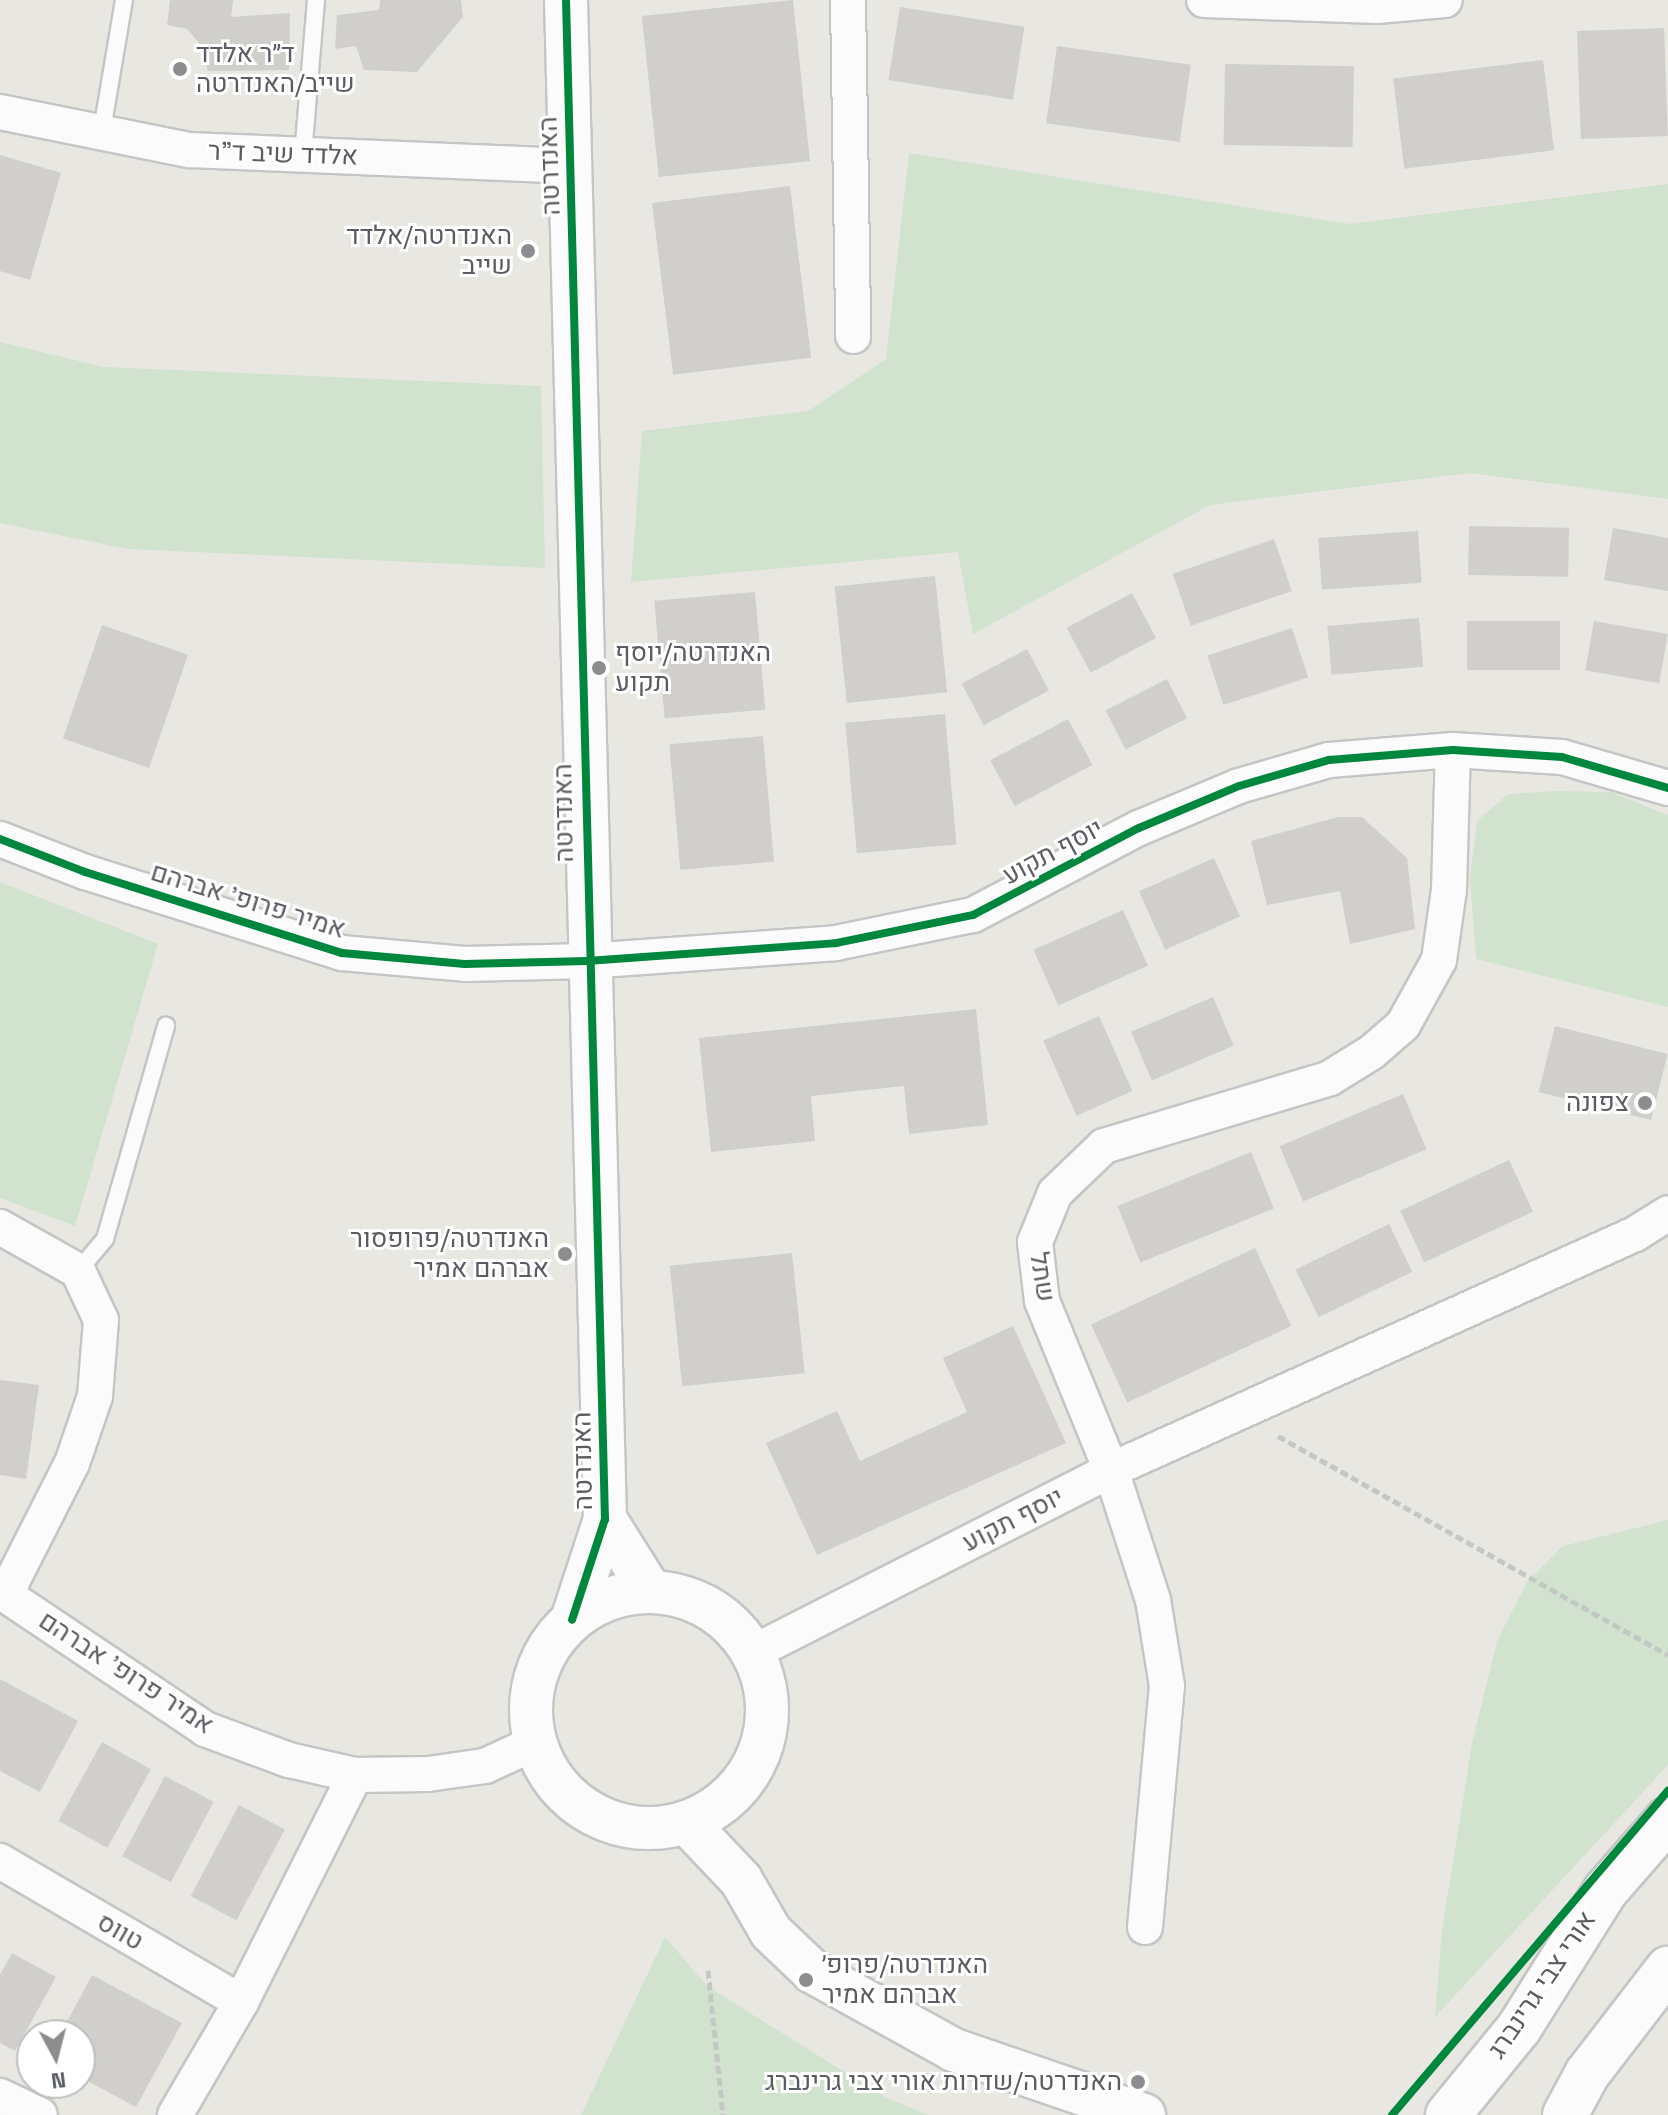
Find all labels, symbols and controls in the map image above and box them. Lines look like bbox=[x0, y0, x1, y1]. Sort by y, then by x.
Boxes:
place label: ד״ר אלדד שייב/האנדרטה bbox=[196, 38, 355, 100]
marker: ד״ר אלדד שייב/האנדרטה bbox=[171, 60, 189, 78]
street label: האנדרטה bbox=[533, 116, 567, 216]
street label: אלדד שיב ד"ר bbox=[207, 136, 359, 172]
place label: האנדרטה/אלדד שייב bbox=[346, 220, 512, 282]
marker: האנדרטה/אלדד שייב bbox=[519, 242, 537, 260]
place label: האנדרטה/יוסף תקוע bbox=[615, 637, 771, 698]
marker: האנדרטה/יוסף תקוע bbox=[590, 659, 608, 677]
street label: האנדרטה bbox=[548, 763, 580, 863]
street label: יוסף תקוע bbox=[997, 813, 1109, 891]
street label: אמיר פרופ' אברהם bbox=[147, 857, 349, 945]
place label: צפונה bbox=[1566, 1087, 1629, 1119]
marker: צפונה bbox=[1636, 1094, 1654, 1112]
place label: האנדרטה/פרופסור אברהם אמיר bbox=[350, 1223, 549, 1284]
marker: האנדרטה/פרופסור אברהם אמיר bbox=[556, 1245, 574, 1263]
street label: שתל bbox=[1023, 1250, 1061, 1304]
street label: האנדרטה bbox=[567, 1411, 599, 1511]
street label: יוסף תקוע bbox=[957, 1481, 1069, 1559]
street label: אמיר פרופ' אברהם bbox=[33, 1605, 219, 1741]
street label: אורי צבי גרינברג bbox=[1481, 1906, 1603, 2064]
street label: טווס bbox=[91, 1907, 149, 1957]
place label: האנדרטה/פרופ׳ אברהם אמיר bbox=[822, 1949, 988, 2010]
marker: האנדרטה/פרופ׳ אברהם אמיר bbox=[797, 1971, 815, 1989]
north arrow bbox=[16, 2019, 96, 2099]
text: N bbox=[50, 2066, 68, 2096]
place label: האנדרטה/שדרות אורי צבי גרינברג bbox=[765, 2066, 1122, 2098]
marker: האנדרטה/שדרות אורי צבי גרינברג bbox=[1129, 2073, 1147, 2091]

